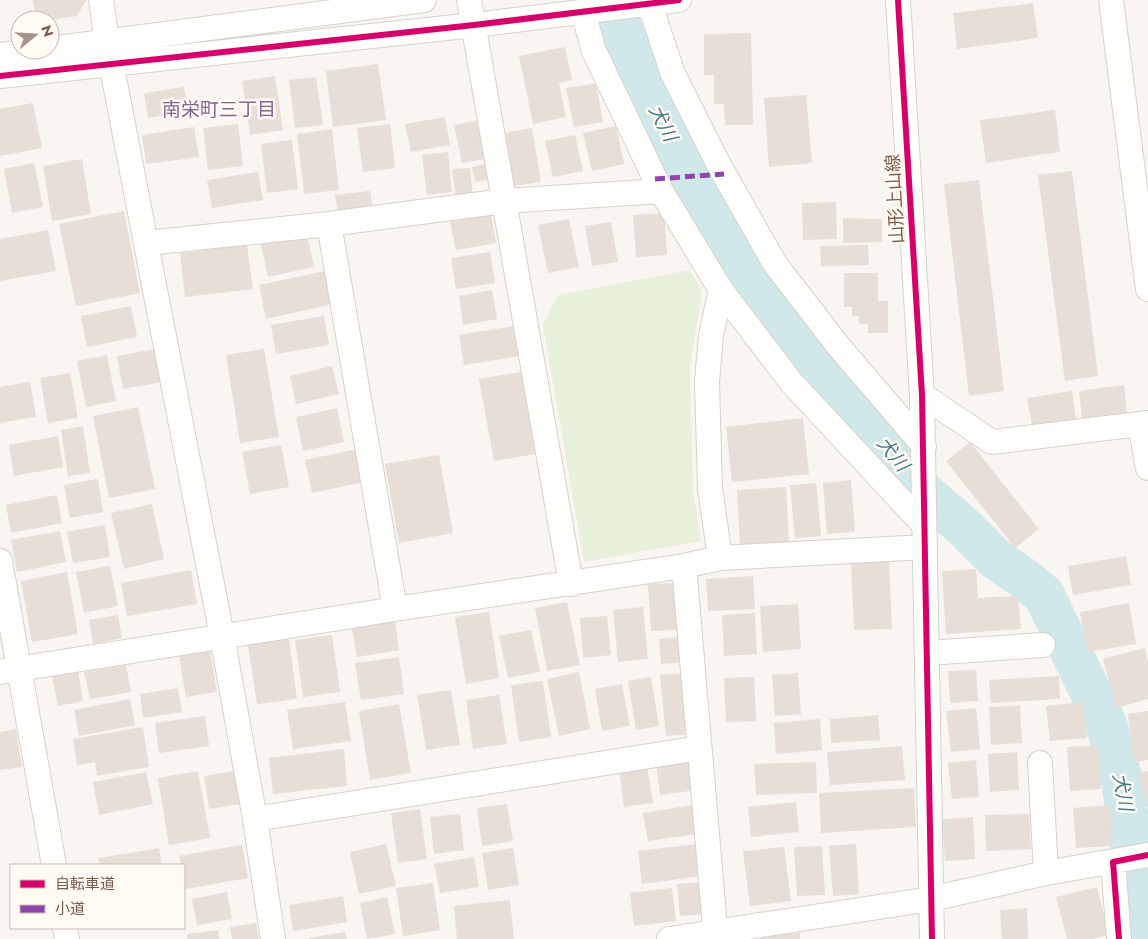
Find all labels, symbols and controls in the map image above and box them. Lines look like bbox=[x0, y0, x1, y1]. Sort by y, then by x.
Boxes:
north arrow bbox=[10, 10, 60, 60]
text: N bbox=[36, 23, 59, 39]
district label: 南栄町三丁目 bbox=[162, 96, 276, 123]
water label: 犬川 bbox=[642, 100, 685, 148]
street label: 山形上山線 bbox=[880, 153, 910, 245]
water label: 犬川 bbox=[871, 431, 917, 479]
water label: 犬川 bbox=[1106, 771, 1140, 815]
legend bbox=[10, 864, 185, 929]
text: 自転車道 bbox=[55, 873, 115, 895]
text: 小道 bbox=[55, 898, 85, 920]

